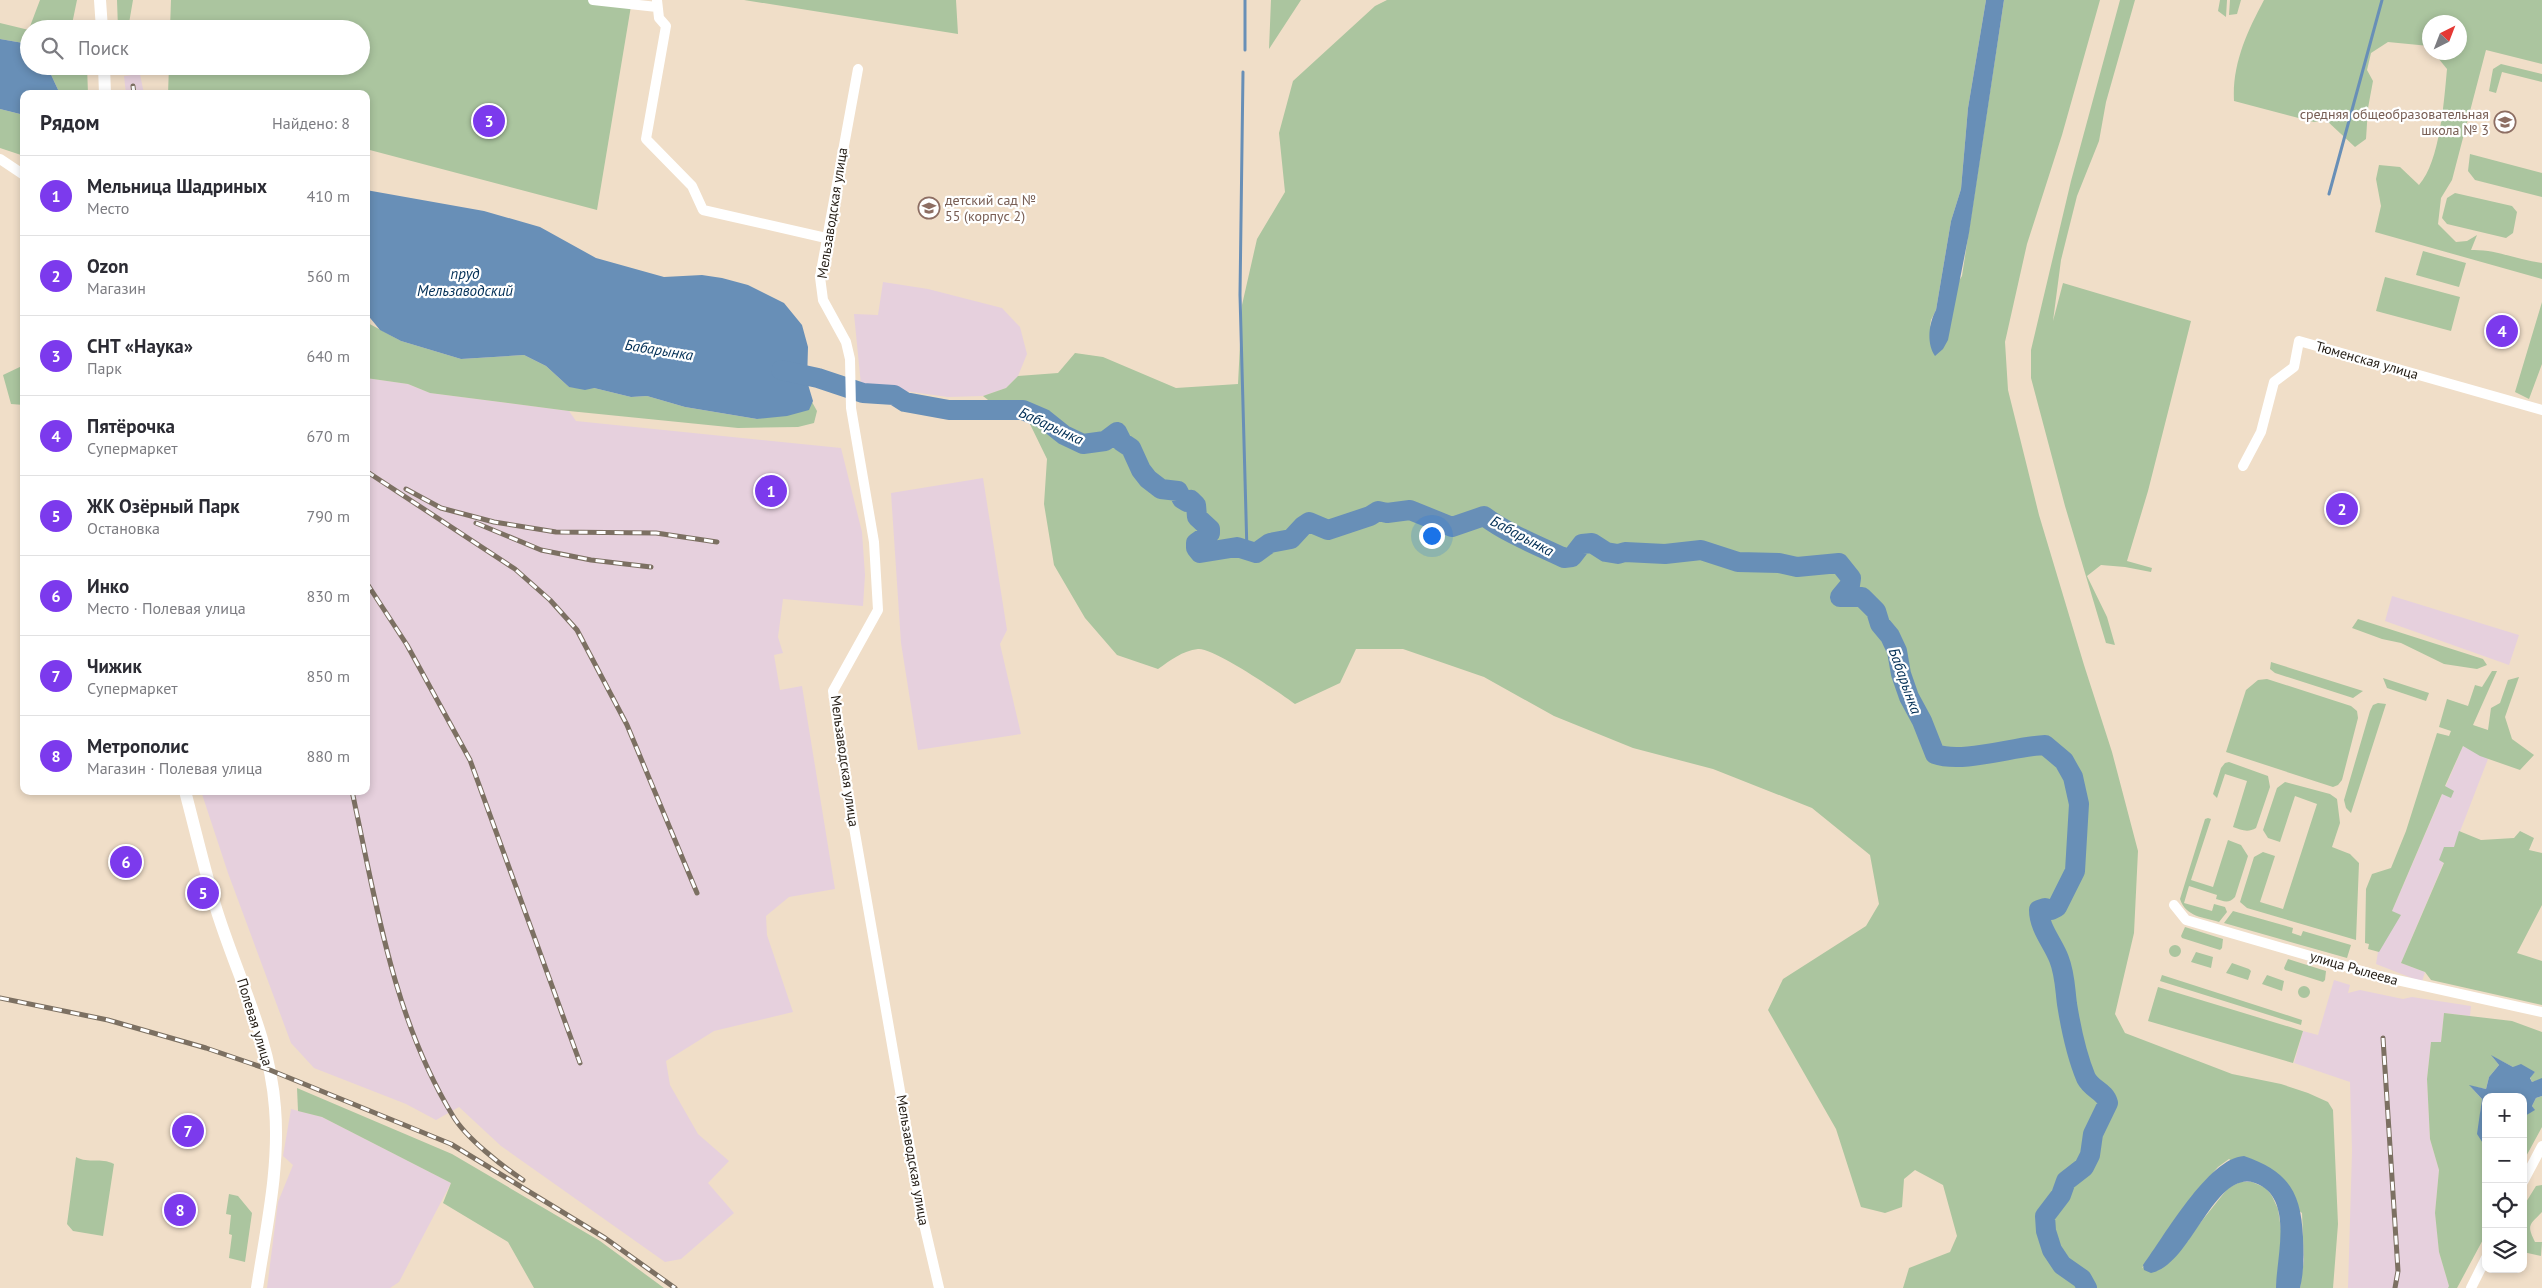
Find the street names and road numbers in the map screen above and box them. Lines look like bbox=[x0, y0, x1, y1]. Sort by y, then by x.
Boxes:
street label: Мельзаводская улица bbox=[813, 146, 851, 280]
street label: Тюменская улица bbox=[2314, 337, 2420, 383]
street label: Мельзаводская улица bbox=[827, 694, 863, 828]
street label: улица Рылеева bbox=[2308, 947, 2400, 989]
street label: Полевая улица bbox=[233, 976, 277, 1068]
street label: Мельзаводская улица bbox=[893, 1093, 933, 1227]

